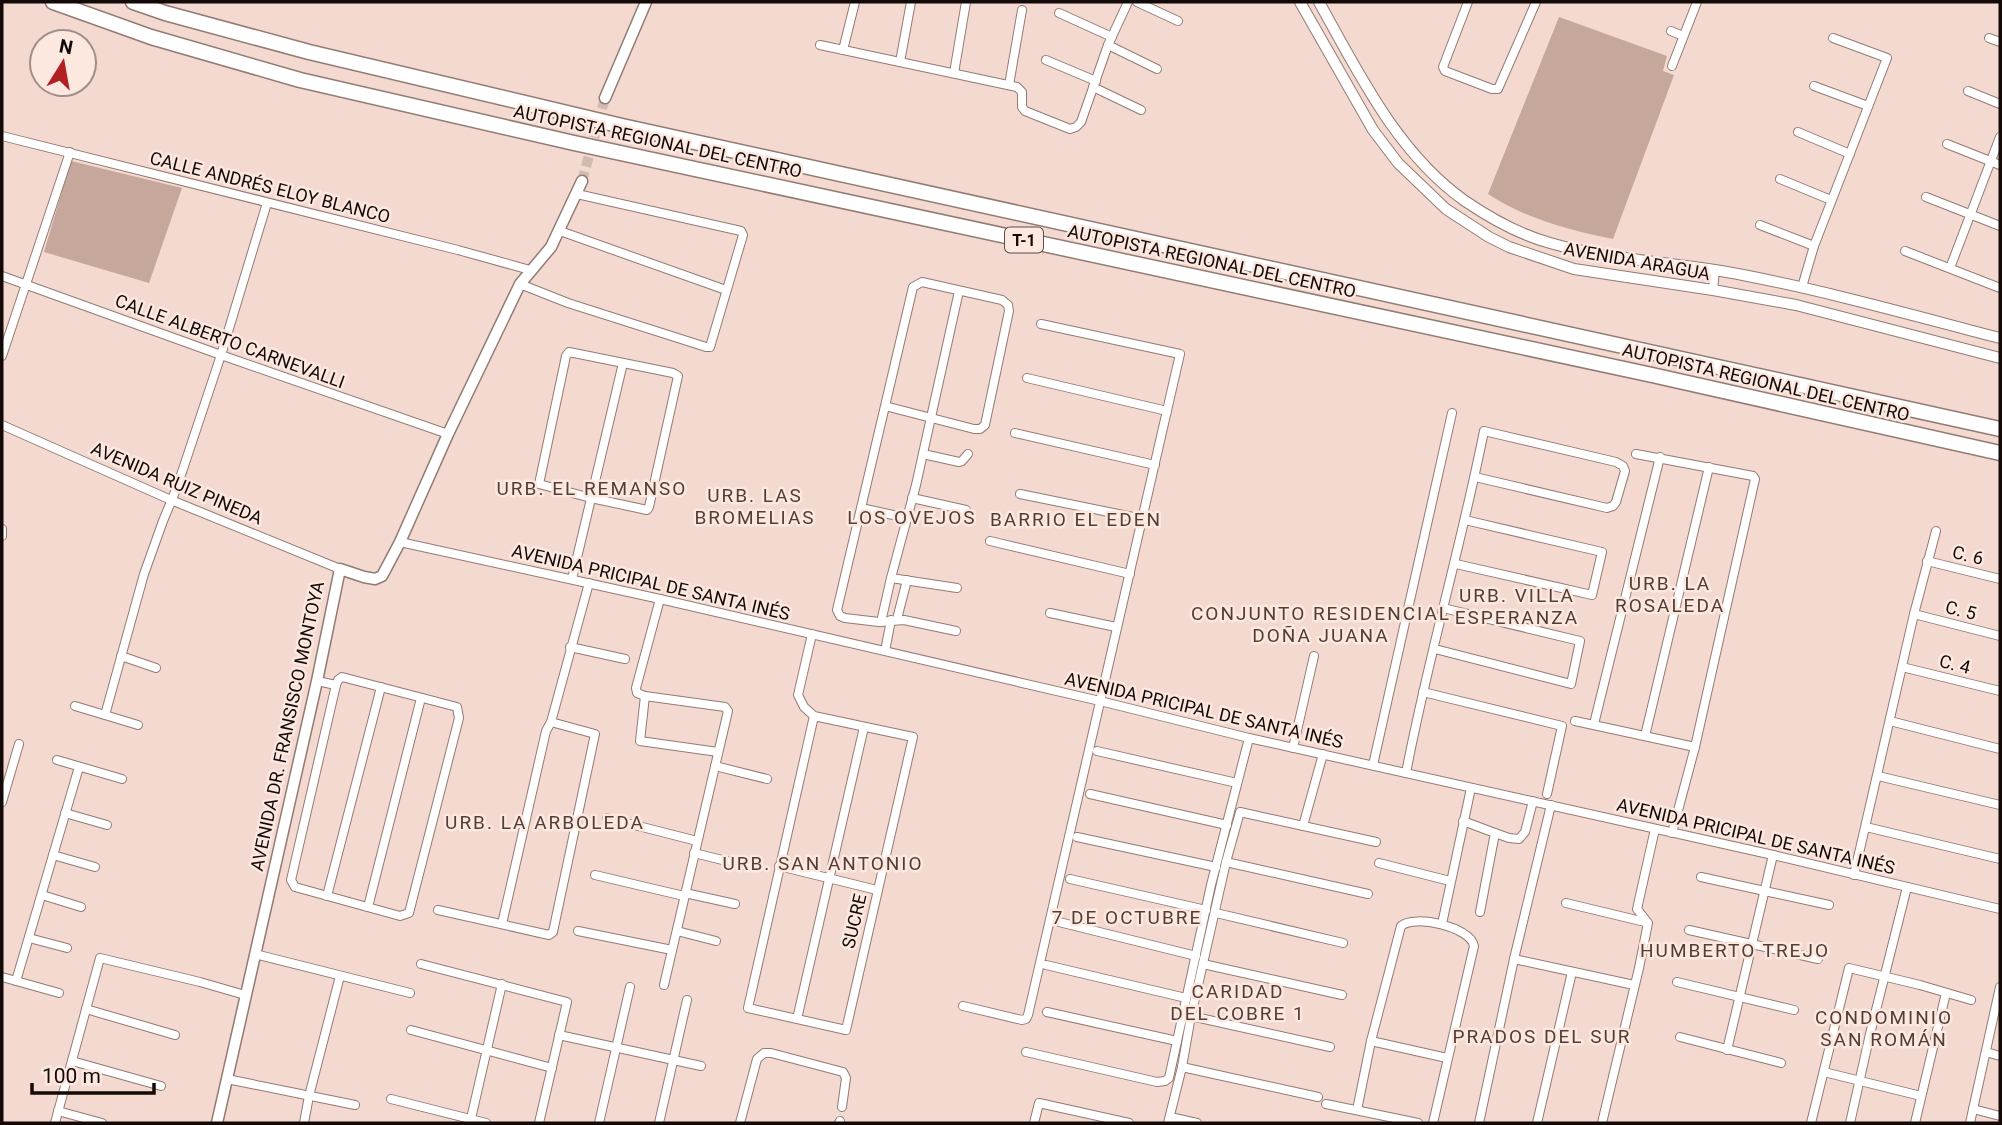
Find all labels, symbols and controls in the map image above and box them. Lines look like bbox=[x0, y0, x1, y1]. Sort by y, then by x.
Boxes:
north arrow bbox=[28, 28, 98, 98]
text: N bbox=[57, 34, 75, 59]
street label: AUTOPISTA REGIONAL DEL CENTRO bbox=[512, 100, 804, 182]
street label: CALLE ANDRÉS ELOY BLANCO bbox=[148, 147, 392, 227]
street label: AUTOPISTA REGIONAL DEL CENTRO bbox=[1066, 220, 1358, 302]
road number: T-1 bbox=[1005, 228, 1043, 252]
street label: AVENIDA ARAGUA bbox=[1562, 238, 1712, 284]
street label: CALLE ALBERTO CARNEVALLI bbox=[112, 290, 348, 392]
street label: AUTOPISTA REGIONAL DEL CENTRO bbox=[1620, 339, 1912, 425]
street label: AVENIDA RUIZ PINEDA bbox=[88, 437, 266, 529]
district label: URB. EL REMANSO bbox=[497, 477, 687, 500]
district label: URB. LAS BROMELIAS bbox=[694, 484, 816, 529]
district label: LOS OVEJOS bbox=[847, 506, 977, 529]
district label: BARRIO EL EDEN bbox=[990, 508, 1162, 531]
street label: AVENIDA PRICIPAL DE SANTA INÉS bbox=[510, 540, 792, 624]
street label: C. 6 bbox=[1950, 541, 1986, 569]
district label: URB. LA ROSALEDA bbox=[1615, 572, 1725, 617]
street label: AVENIDA DR. FRANSISCO MONTOYA bbox=[246, 579, 328, 873]
district label: URB. VILLA ESPERANZA bbox=[1455, 584, 1579, 629]
street label: C. 5 bbox=[1943, 596, 1979, 624]
district label: CONJUNTO RESIDENCIAL DOÑA JUANA bbox=[1191, 602, 1451, 647]
street label: C. 4 bbox=[1937, 650, 1973, 678]
street label: AVENIDA PRICIPAL DE SANTA INÉS bbox=[1063, 668, 1345, 752]
street label: AVENIDA PRICIPAL DE SANTA INÉS bbox=[1615, 794, 1897, 878]
district label: URB. LA ARBOLEDA bbox=[445, 811, 645, 834]
district label: URB. SAN ANTONIO bbox=[722, 852, 924, 875]
street label: SUCRE bbox=[838, 892, 870, 950]
district label: 7 DE OCTUBRE bbox=[1052, 906, 1202, 929]
district label: HUMBERTO TREJO bbox=[1640, 939, 1830, 962]
district label: CARIDAD DEL COBRE 1 bbox=[1170, 980, 1306, 1025]
district label: CONDOMINIO SAN ROMÁN bbox=[1815, 1006, 1953, 1051]
district label: PRADOS DEL SUR bbox=[1452, 1025, 1632, 1048]
scale bar bbox=[32, 1052, 154, 1096]
text: 100 m bbox=[42, 1064, 101, 1088]

